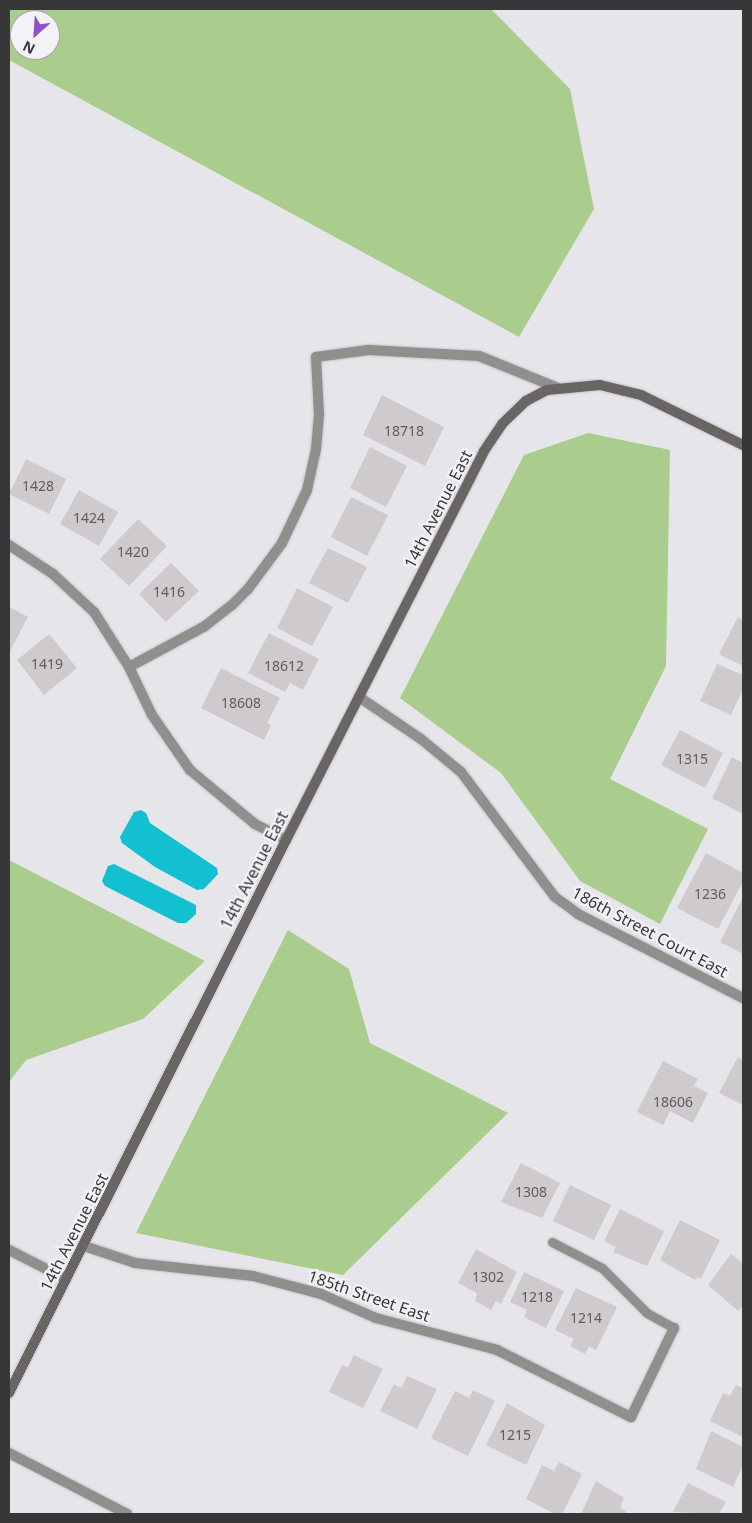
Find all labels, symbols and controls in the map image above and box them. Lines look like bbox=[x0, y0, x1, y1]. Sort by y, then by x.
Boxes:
north arrow bbox=[10, 10, 60, 60]
text: N bbox=[19, 37, 38, 59]
house number: 18718 bbox=[384, 423, 424, 439]
street label: 14th Avenue East bbox=[400, 447, 476, 571]
house number: 1428 bbox=[22, 478, 54, 494]
house number: 1424 bbox=[73, 510, 105, 526]
house number: 1420 bbox=[117, 544, 149, 560]
house number: 1416 bbox=[153, 584, 185, 600]
house number: 1419 bbox=[31, 656, 63, 672]
house number: 18612 bbox=[264, 658, 304, 674]
house number: 18608 bbox=[221, 695, 261, 711]
house number: 1315 bbox=[676, 751, 708, 767]
street label: 14th Avenue East bbox=[216, 808, 292, 932]
street label: 186th Street Court East bbox=[569, 883, 731, 981]
house number: 1236 bbox=[694, 886, 726, 902]
house number: 18606 bbox=[653, 1094, 693, 1110]
street label: 14th Avenue East bbox=[36, 1170, 112, 1294]
house number: 1308 bbox=[515, 1184, 547, 1200]
street label: 185th Street East bbox=[306, 1266, 432, 1326]
house number: 1302 bbox=[472, 1269, 504, 1285]
house number: 1218 bbox=[521, 1289, 553, 1305]
house number: 1214 bbox=[570, 1310, 602, 1326]
house number: 1215 bbox=[499, 1427, 531, 1443]

